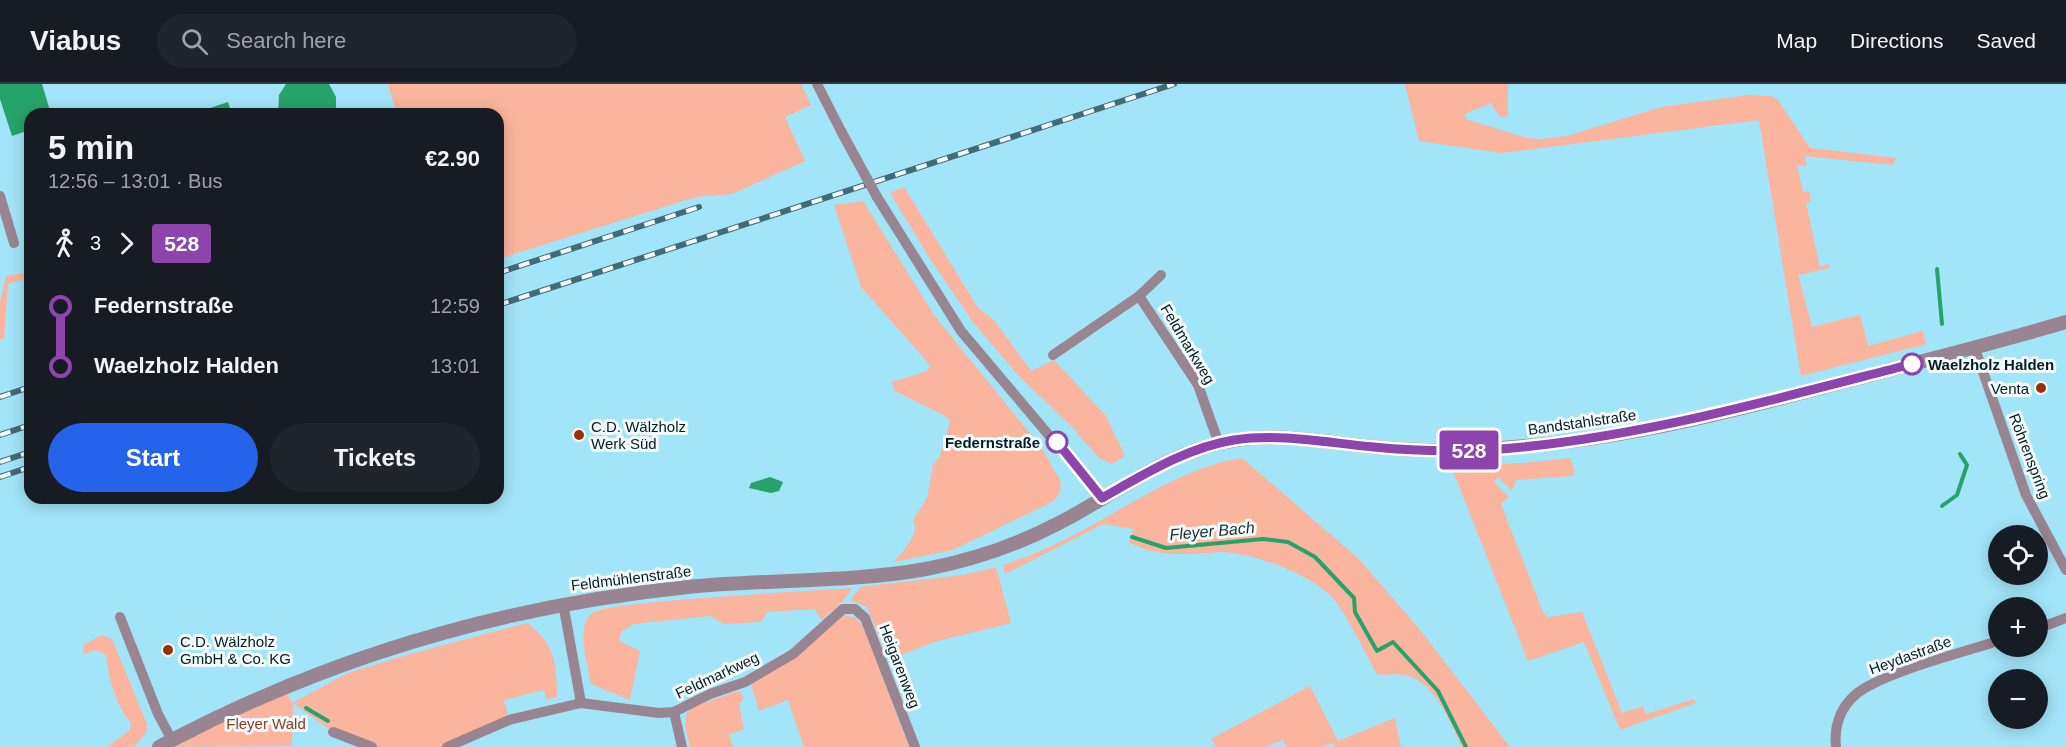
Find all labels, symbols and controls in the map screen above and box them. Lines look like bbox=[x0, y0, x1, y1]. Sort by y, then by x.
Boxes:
search box bbox=[157, 14, 577, 68]
text: Viabus bbox=[30, 25, 121, 56]
icon: search bbox=[178, 25, 211, 58]
text: Search here bbox=[226, 28, 346, 53]
text: Map bbox=[1776, 29, 1817, 52]
text: Directions bbox=[1850, 29, 1943, 52]
text: Saved bbox=[1976, 29, 2036, 52]
text: 5 min bbox=[48, 129, 134, 166]
text: €2.90 bbox=[425, 146, 480, 171]
text: 12:56 – 13:01 · Bus bbox=[48, 170, 223, 192]
icon: walk bbox=[48, 227, 81, 260]
icon: forward bbox=[110, 227, 143, 260]
text: 3 bbox=[90, 232, 101, 254]
text: 528 bbox=[164, 232, 199, 255]
text: Federnstraße bbox=[94, 293, 233, 318]
text: 12:59 bbox=[430, 295, 480, 317]
street label: Feldmarkweg bbox=[1158, 301, 1218, 387]
text: Waelzholz Halden bbox=[94, 353, 279, 378]
marker: Waelzholz Halden bbox=[1901, 353, 1923, 375]
text: 13:01 bbox=[430, 355, 480, 377]
place label: Waelzholz Halden bbox=[1928, 356, 2054, 373]
place label: Venta bbox=[1991, 380, 2030, 397]
marker: Venta bbox=[2034, 381, 2048, 395]
street label: Bandstahlstraße bbox=[1527, 406, 1637, 438]
street label: Röhrenspring bbox=[2006, 411, 2054, 501]
place label: C.D. Wälzholz Werk Süd bbox=[591, 418, 686, 452]
button: Start bbox=[48, 423, 258, 492]
button: Tickets bbox=[270, 423, 480, 492]
marker: C.D. Wälzholz Werk Süd bbox=[572, 428, 586, 442]
line badge: 528 bbox=[1434, 430, 1504, 470]
marker: Federnstraße bbox=[1046, 431, 1068, 453]
place label: Federnstraße bbox=[945, 434, 1040, 451]
text: 528 bbox=[1451, 439, 1487, 462]
water label: Fleyer Bach bbox=[1169, 519, 1255, 543]
map controls bbox=[1988, 525, 2048, 729]
button: locate bbox=[1988, 525, 2048, 585]
street label: Feldmühlenstraße bbox=[570, 562, 692, 594]
button: + bbox=[1988, 597, 2048, 657]
street label: Heigarenweg bbox=[876, 622, 924, 710]
street label: Heydastraße bbox=[1867, 632, 1953, 678]
place label: C.D. Wälzholz GmbH & Co. KG bbox=[180, 633, 291, 667]
marker: C.D. Wälzholz GmbH & Co. KG bbox=[161, 643, 175, 657]
street label: Feldmarkweg bbox=[673, 648, 761, 702]
button: − bbox=[1988, 669, 2048, 729]
park label: Fleyer Wald bbox=[226, 715, 306, 732]

